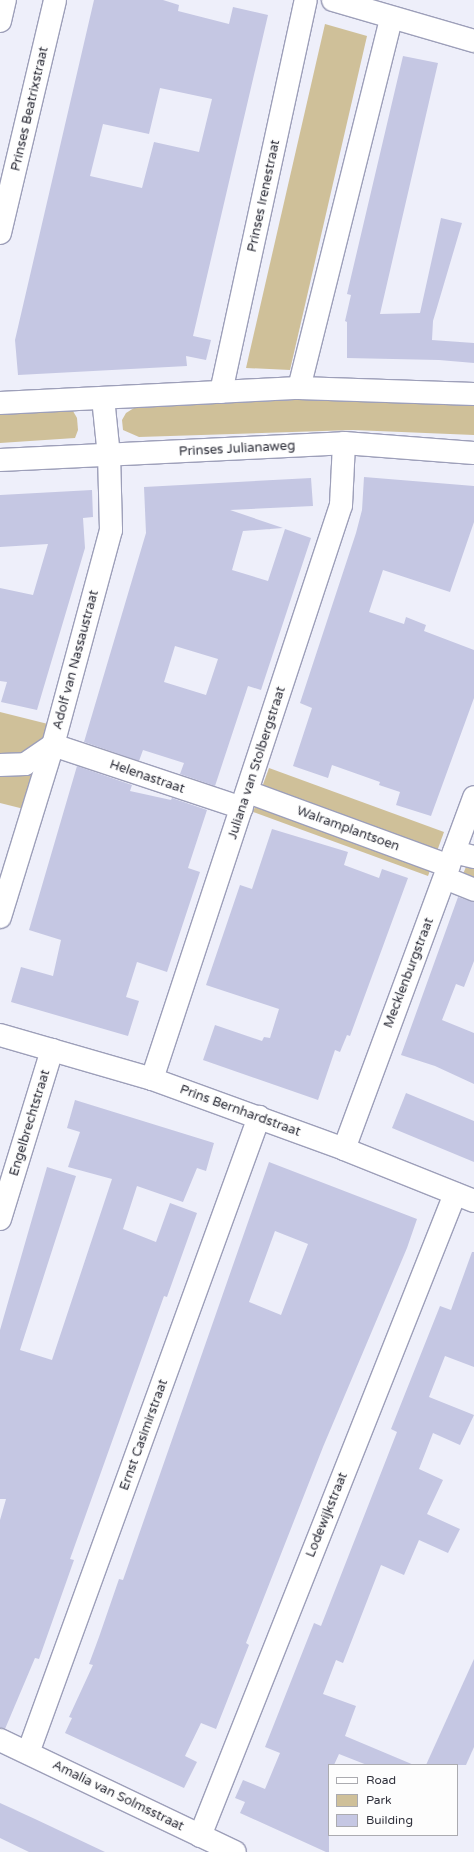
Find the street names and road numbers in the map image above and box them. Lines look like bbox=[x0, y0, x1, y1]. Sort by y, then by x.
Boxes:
street label: Prinses Beatrixstraat bbox=[8, 45, 52, 173]
street label: Prinses Irenestraat bbox=[244, 138, 284, 254]
street label: Prinses Julianaweg bbox=[178, 438, 296, 460]
street label: Adolf van Nassaustraat bbox=[50, 589, 102, 731]
street label: Juliana van Stolbergstraat bbox=[225, 685, 289, 841]
street label: Helenastraat bbox=[107, 757, 187, 797]
street label: Walramplantsoen bbox=[294, 803, 402, 855]
street label: Mecklenburgstraat bbox=[381, 916, 437, 1030]
street label: Engelbrechtstraat bbox=[6, 1068, 54, 1178]
street label: Prins Bernhardstraat bbox=[177, 1082, 303, 1140]
street label: Ernst Casimirstraat bbox=[117, 1377, 171, 1493]
street label: Lodewijkstraat bbox=[303, 1470, 351, 1560]
street label: Amalia van Solmsstraat bbox=[50, 1757, 186, 1835]

